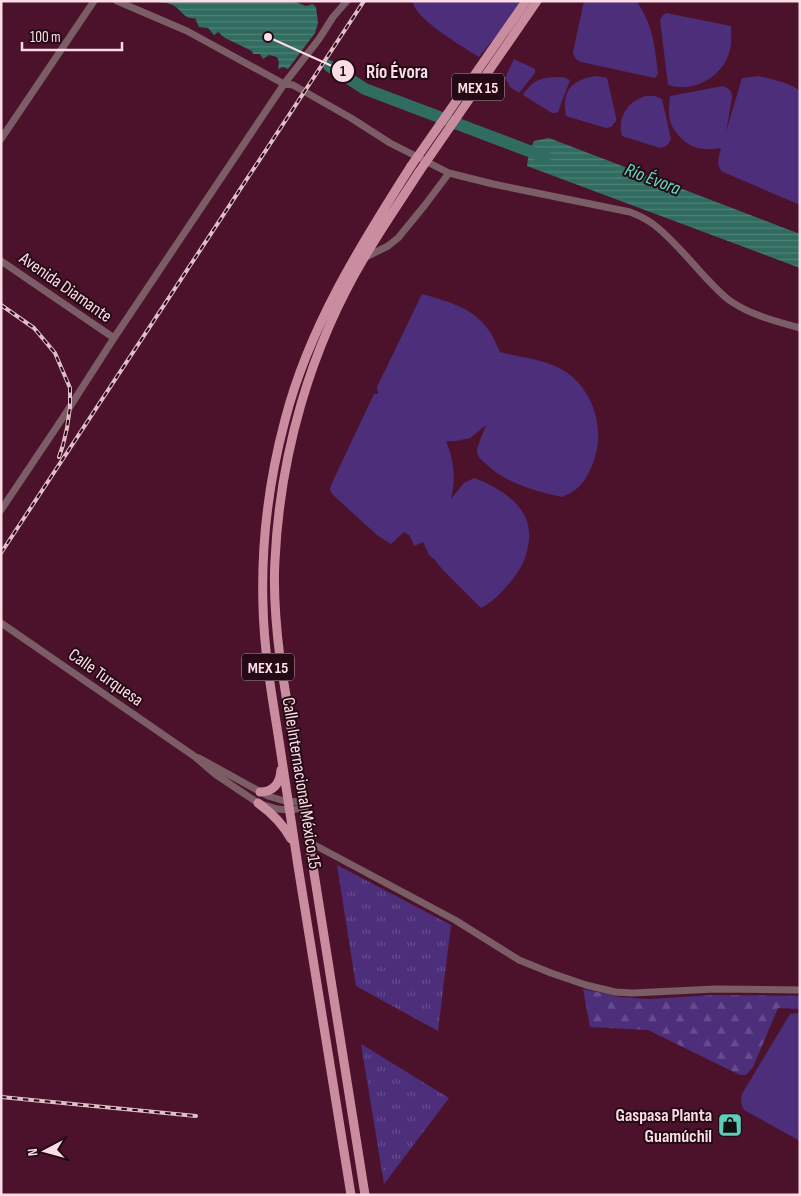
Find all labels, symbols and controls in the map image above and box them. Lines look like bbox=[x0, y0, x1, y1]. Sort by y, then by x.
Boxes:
scale bar bbox=[22, 20, 122, 52]
text: 100 m bbox=[30, 28, 61, 47]
callout: Río Évora bbox=[331, 54, 438, 88]
text: Río Évora bbox=[366, 61, 428, 84]
text: 1 bbox=[340, 62, 346, 81]
road number: MEX 15 bbox=[452, 74, 504, 100]
water label: Río Évora bbox=[621, 158, 684, 201]
street label: Avenida Diamante bbox=[15, 247, 116, 327]
street label: Calle Turquesa bbox=[64, 644, 147, 711]
road number: MEX 15 bbox=[242, 654, 294, 680]
street label: Calle Internacional México 15 bbox=[278, 696, 325, 871]
place label: Gaspasa Planta Guamúchil bbox=[616, 1105, 712, 1147]
shop icon: Gaspasa Planta Guamúchil bbox=[717, 1112, 743, 1138]
north arrow bbox=[20, 1126, 70, 1176]
text: N bbox=[24, 1148, 41, 1157]

